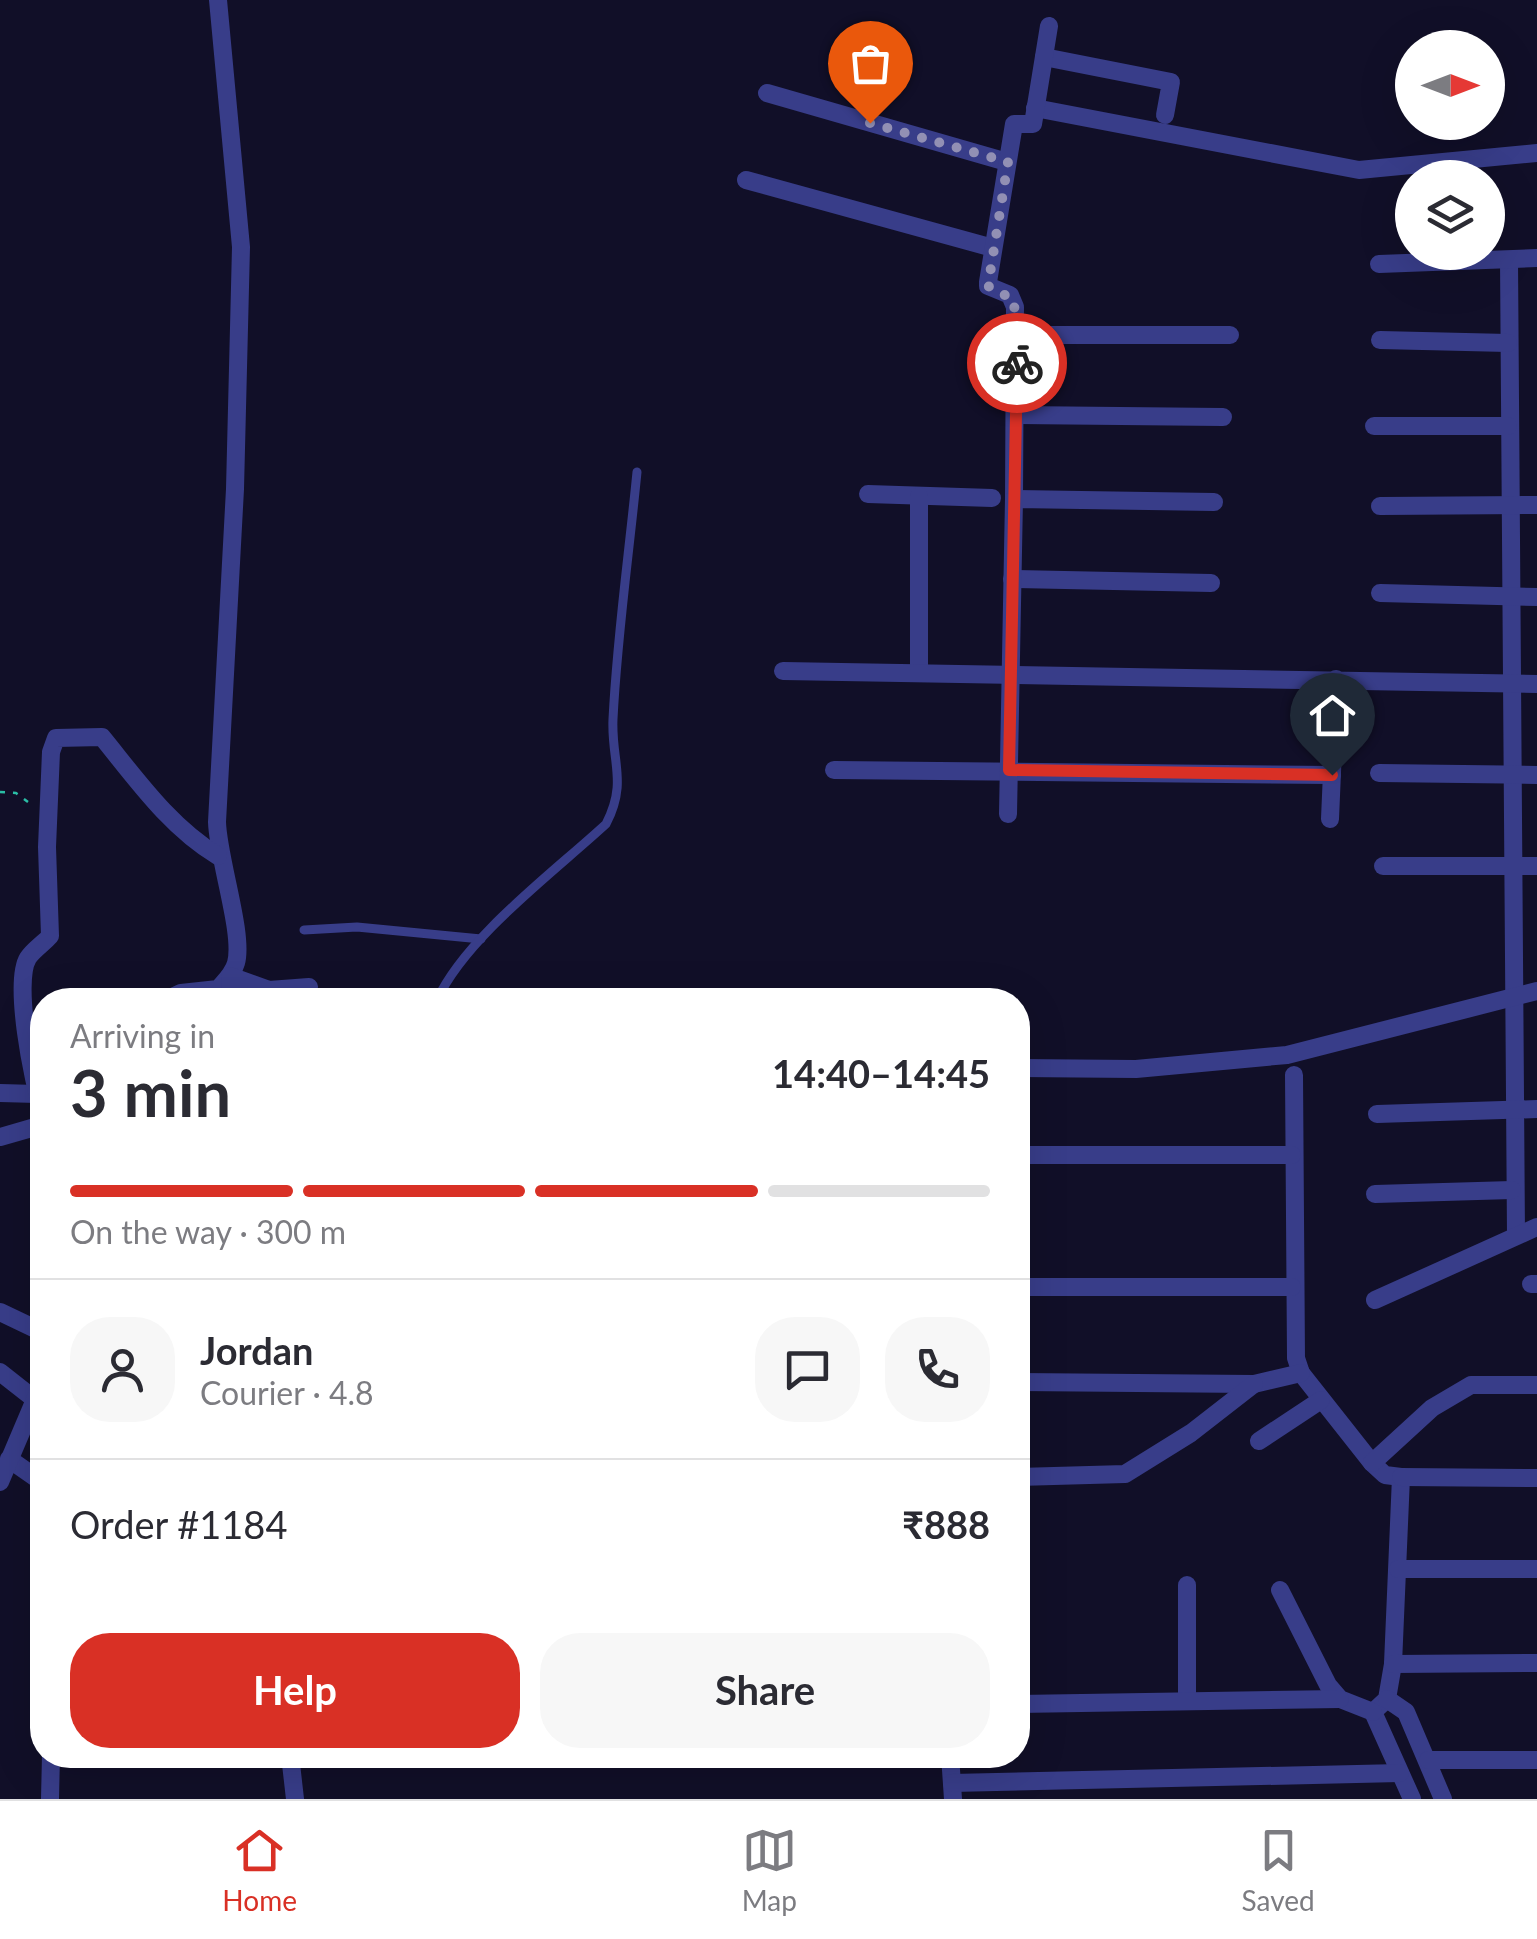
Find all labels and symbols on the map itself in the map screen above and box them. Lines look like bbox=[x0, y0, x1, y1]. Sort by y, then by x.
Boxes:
pin bbox=[828, 21, 913, 124]
north arrow bbox=[1395, 30, 1505, 140]
courier bbox=[967, 313, 1067, 413]
pin bbox=[1290, 673, 1375, 776]

